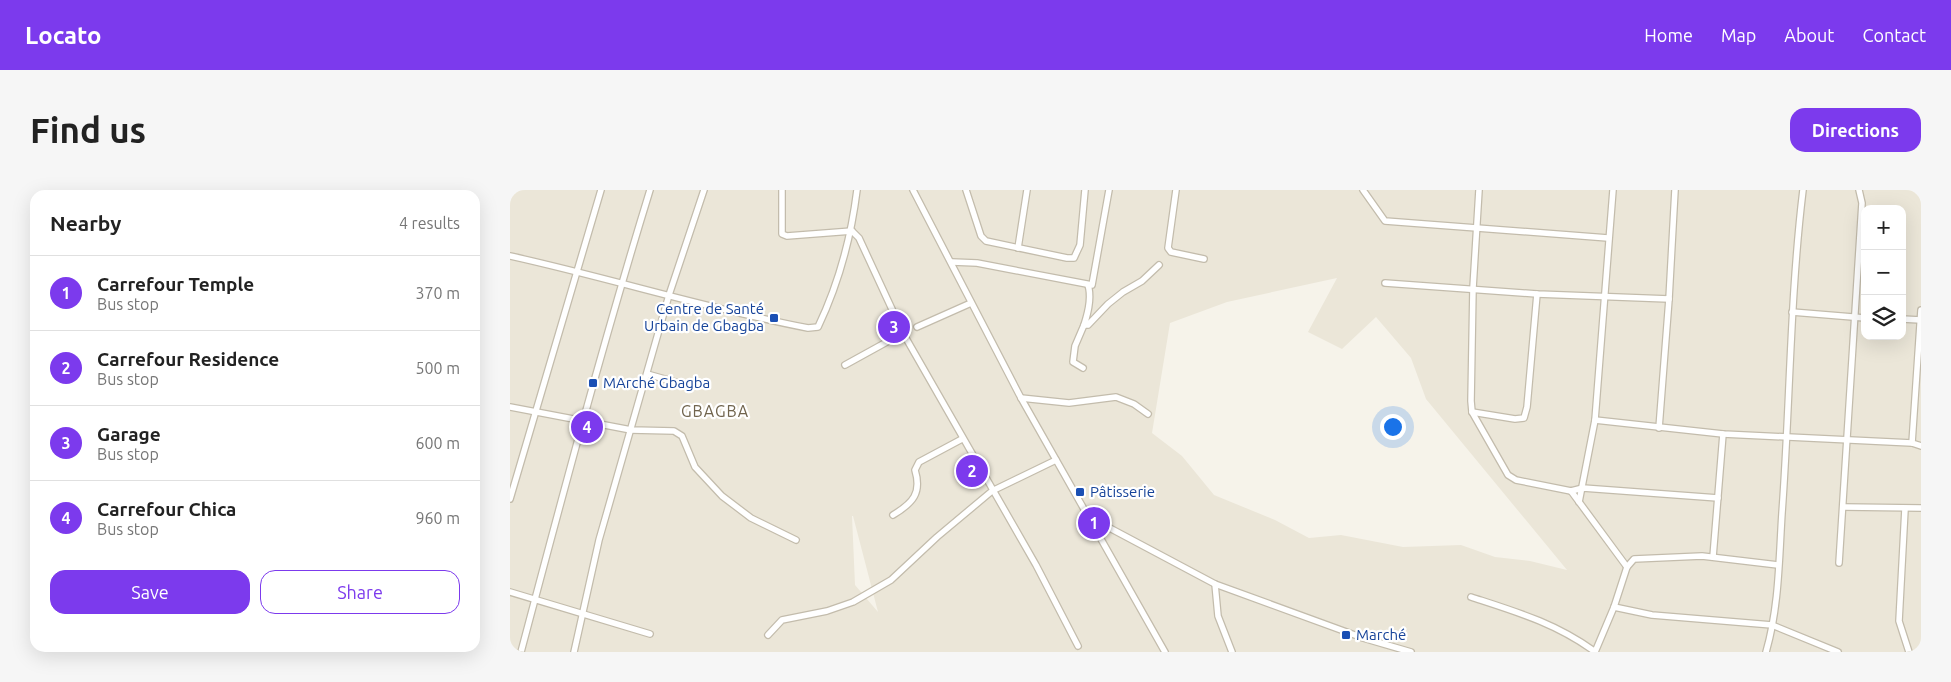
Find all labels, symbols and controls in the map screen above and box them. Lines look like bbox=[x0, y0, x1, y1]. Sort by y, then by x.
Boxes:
text: Locato bbox=[25, 22, 101, 49]
text: Home bbox=[1644, 25, 1693, 45]
text: Map bbox=[1721, 25, 1756, 45]
text: About bbox=[1784, 25, 1834, 45]
text: Contact bbox=[1862, 25, 1926, 45]
button: Directions bbox=[1790, 108, 1921, 152]
text: Find us bbox=[30, 110, 146, 150]
map controls bbox=[1861, 205, 1906, 340]
button: + bbox=[1861, 205, 1906, 250]
text: Nearby bbox=[50, 211, 121, 235]
text: 4 results bbox=[399, 214, 460, 232]
button: − bbox=[1861, 250, 1906, 295]
text: Carrefour Temple bbox=[97, 273, 254, 295]
text: 1 bbox=[61, 284, 71, 302]
text: 370 m bbox=[415, 284, 460, 302]
text: Bus stop bbox=[97, 295, 159, 313]
button: layers bbox=[1861, 295, 1906, 340]
place label: Centre de Santé Urbain de Gbagba bbox=[644, 300, 764, 334]
pin: 3 bbox=[878, 308, 910, 346]
marker: Centre de Santé Urbain de Gbagba bbox=[768, 312, 780, 324]
text: Carrefour Residence bbox=[97, 348, 279, 370]
text: 2 bbox=[61, 359, 71, 377]
text: 500 m bbox=[415, 359, 460, 377]
text: Bus stop bbox=[97, 370, 159, 388]
place label: MArché Gbagba bbox=[603, 374, 710, 391]
marker: MArché Gbagba bbox=[587, 377, 599, 389]
district label: GBAGBA bbox=[681, 402, 749, 420]
pin: 4 bbox=[571, 408, 603, 446]
your location bbox=[1380, 414, 1406, 440]
text: Garage bbox=[97, 423, 161, 445]
text: 3 bbox=[61, 434, 71, 452]
text: 600 m bbox=[415, 434, 460, 452]
text: Bus stop bbox=[97, 445, 159, 463]
pin: 2 bbox=[956, 452, 988, 490]
place label: Pâtisserie bbox=[1090, 483, 1155, 500]
marker: Pâtisserie bbox=[1074, 486, 1086, 498]
text: Carrefour Chica bbox=[97, 498, 236, 520]
pin: 1 bbox=[1078, 504, 1110, 542]
text: 4 bbox=[61, 509, 71, 527]
text: 960 m bbox=[415, 509, 460, 527]
text: Bus stop bbox=[97, 520, 159, 538]
button: Save bbox=[50, 570, 250, 614]
button: Share bbox=[260, 570, 460, 614]
place label: Marché bbox=[1356, 626, 1406, 643]
marker: Marché bbox=[1340, 629, 1352, 641]

